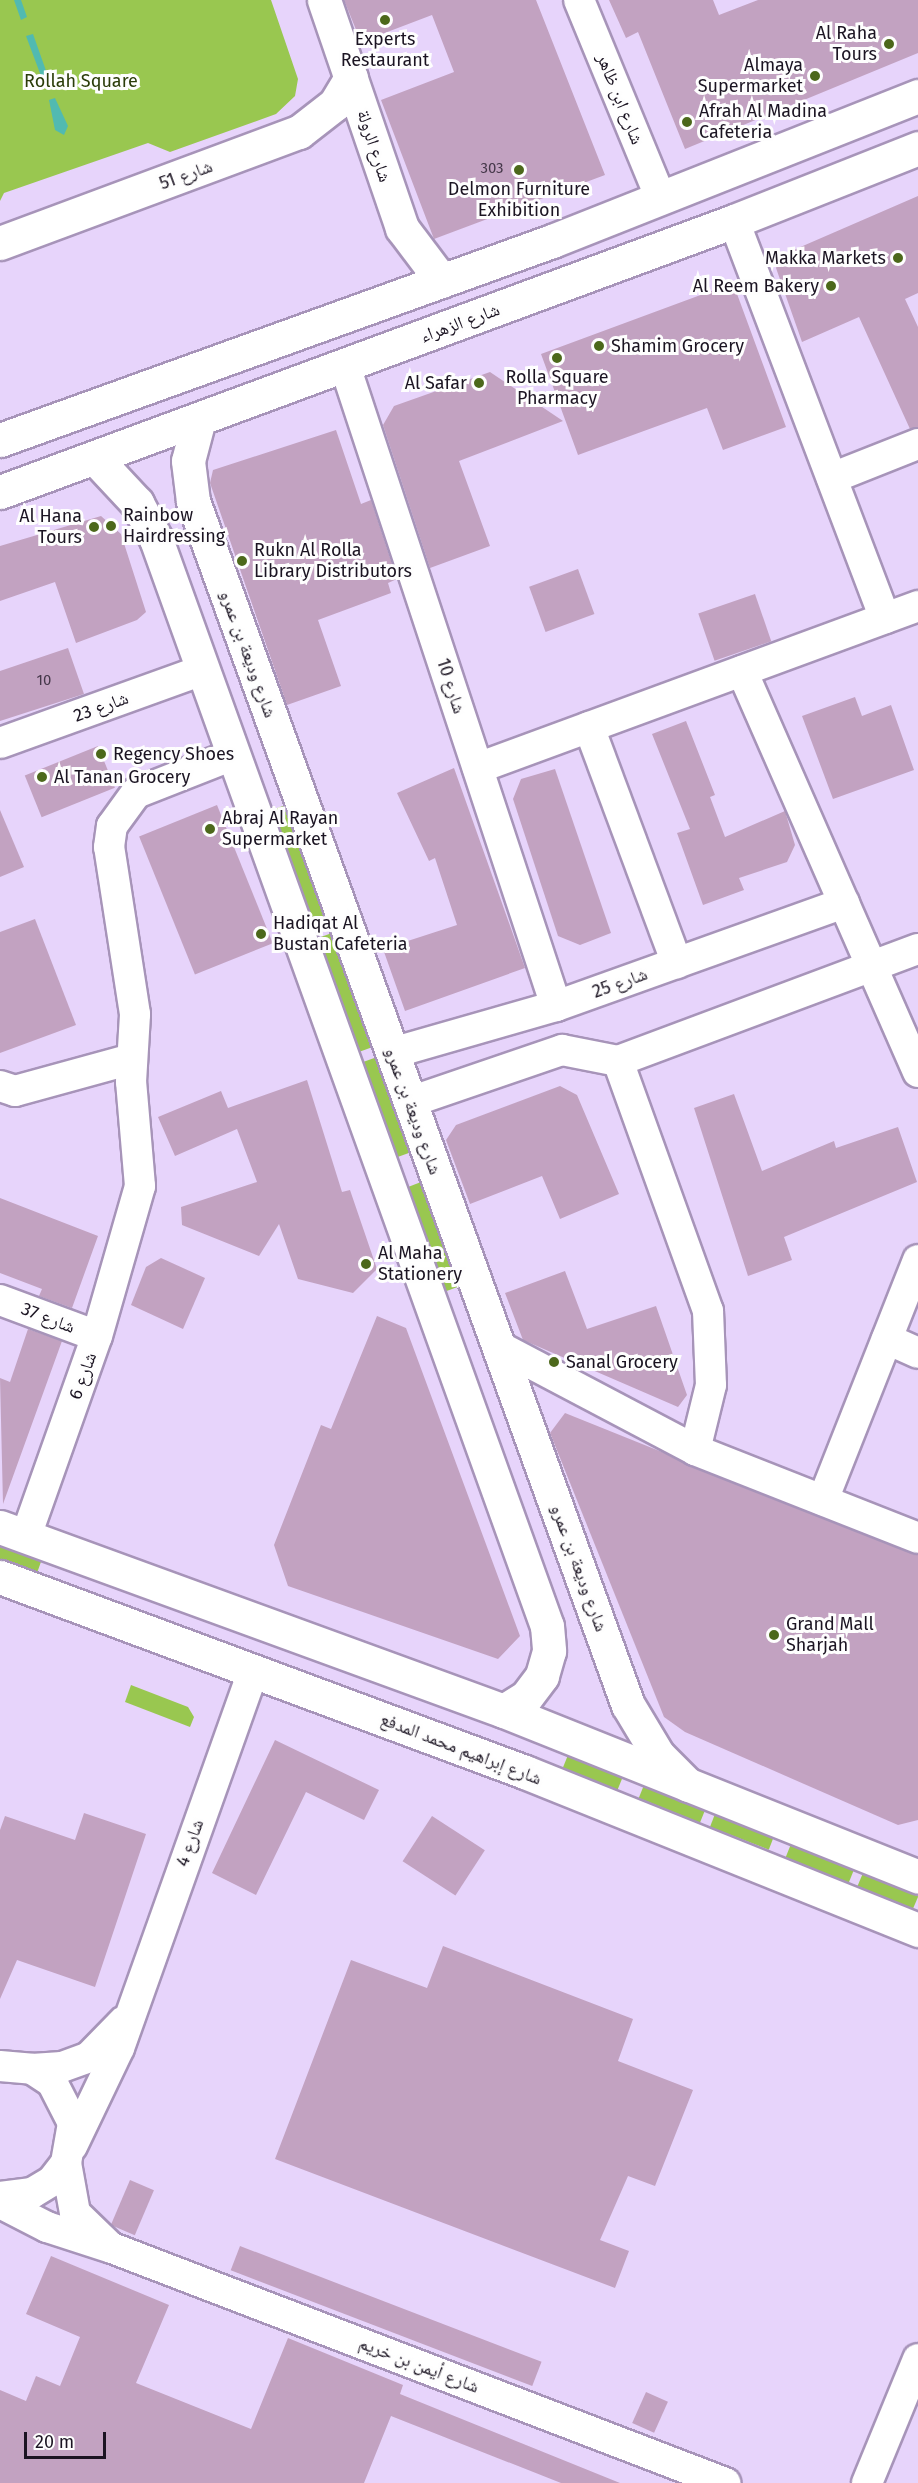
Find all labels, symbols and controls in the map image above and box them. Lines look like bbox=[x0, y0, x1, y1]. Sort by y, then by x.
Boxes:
marker: Experts Restaurant bbox=[378, 13, 392, 27]
place label: Al Raha Tours bbox=[816, 23, 877, 66]
place label: Experts Restaurant bbox=[341, 29, 429, 72]
marker: Al Raha Tours bbox=[882, 37, 896, 51]
street label: شارع ابن ظاهر bbox=[592, 50, 648, 148]
place label: Almaya Supermarket bbox=[698, 55, 803, 98]
marker: Almaya Supermarket bbox=[808, 69, 822, 83]
park label: Rollah Square bbox=[24, 70, 138, 92]
place label: Afrah Al Madina Cafeteria bbox=[699, 101, 827, 144]
street label: شارع الرولة bbox=[352, 107, 396, 185]
marker: Afrah Al Madina Cafeteria bbox=[680, 115, 694, 129]
street label: شارع 51 bbox=[157, 155, 215, 195]
house number: 303 bbox=[480, 160, 504, 178]
marker: Delmon Furniture Exhibition bbox=[512, 163, 526, 177]
place label: Delmon Furniture Exhibition bbox=[448, 179, 590, 222]
place label: Makka Markets bbox=[765, 247, 886, 269]
marker: Makka Markets bbox=[891, 251, 905, 265]
place label: Al Reem Bakery bbox=[693, 275, 819, 297]
marker: Al Reem Bakery bbox=[824, 279, 838, 293]
street label: شارع الزهراء bbox=[417, 299, 503, 347]
place label: Shamim Grocery bbox=[611, 335, 744, 357]
marker: Shamim Grocery bbox=[592, 339, 606, 353]
marker: Rolla Square Pharmacy bbox=[550, 351, 564, 365]
place label: Rolla Square Pharmacy bbox=[505, 367, 609, 410]
place label: Al Safar bbox=[405, 372, 467, 394]
marker: Al Safar bbox=[472, 376, 486, 390]
place label: Rainbow Hairdressing bbox=[123, 505, 225, 548]
place label: Al Hana Tours bbox=[19, 506, 82, 548]
marker: Rainbow Hairdressing bbox=[104, 519, 118, 533]
marker: Al Hana Tours bbox=[87, 520, 101, 534]
place label: Rukn Al Rolla Library Distributors bbox=[254, 540, 412, 582]
marker: Rukn Al Rolla Library Distributors bbox=[235, 554, 249, 568]
street label: شارع وديعة بن عمرو bbox=[215, 587, 281, 721]
street label: شارع 10 bbox=[432, 656, 470, 716]
house number: 10 bbox=[37, 672, 51, 690]
street label: شارع 23 bbox=[71, 687, 131, 727]
place label: Regency Shoes bbox=[113, 743, 234, 765]
marker: Regency Shoes bbox=[94, 747, 108, 761]
place label: Al Tanan Grocery bbox=[54, 766, 190, 788]
marker: Al Tanan Grocery bbox=[35, 770, 49, 784]
place label: Abraj Al Rayan Supermarket bbox=[222, 808, 338, 850]
marker: Abraj Al Rayan Supermarket bbox=[203, 822, 217, 836]
place label: Hadiqat Al Bustan Cafeteria bbox=[273, 913, 408, 956]
marker: Hadiqat Al Bustan Cafeteria bbox=[254, 927, 268, 941]
street label: شارع 25 bbox=[590, 963, 650, 1003]
street label: شارع وديعة بن عمرو bbox=[380, 1044, 446, 1178]
place label: Al Maha Stationery bbox=[378, 1243, 462, 1286]
marker: Al Maha Stationery bbox=[359, 1257, 373, 1271]
street label: شارع 37 bbox=[18, 1298, 78, 1338]
street label: شارع 6 bbox=[65, 1349, 101, 1403]
place label: Sanal Grocery bbox=[566, 1351, 678, 1373]
marker: Sanal Grocery bbox=[547, 1355, 561, 1369]
street label: شارع وديعة بن عمرو bbox=[546, 1501, 612, 1635]
place label: Grand Mall Sharjah bbox=[786, 1614, 874, 1656]
marker: Grand Mall Sharjah bbox=[767, 1628, 781, 1642]
street label: شارع إبراهيم محمد المدفع bbox=[377, 1708, 545, 1790]
street label: شارع 4 bbox=[172, 1816, 208, 1870]
street label: شارع أيمن بن خريم bbox=[356, 2332, 482, 2398]
scale bar bbox=[27, 2420, 110, 2458]
text: 20 m bbox=[35, 2431, 74, 2453]

